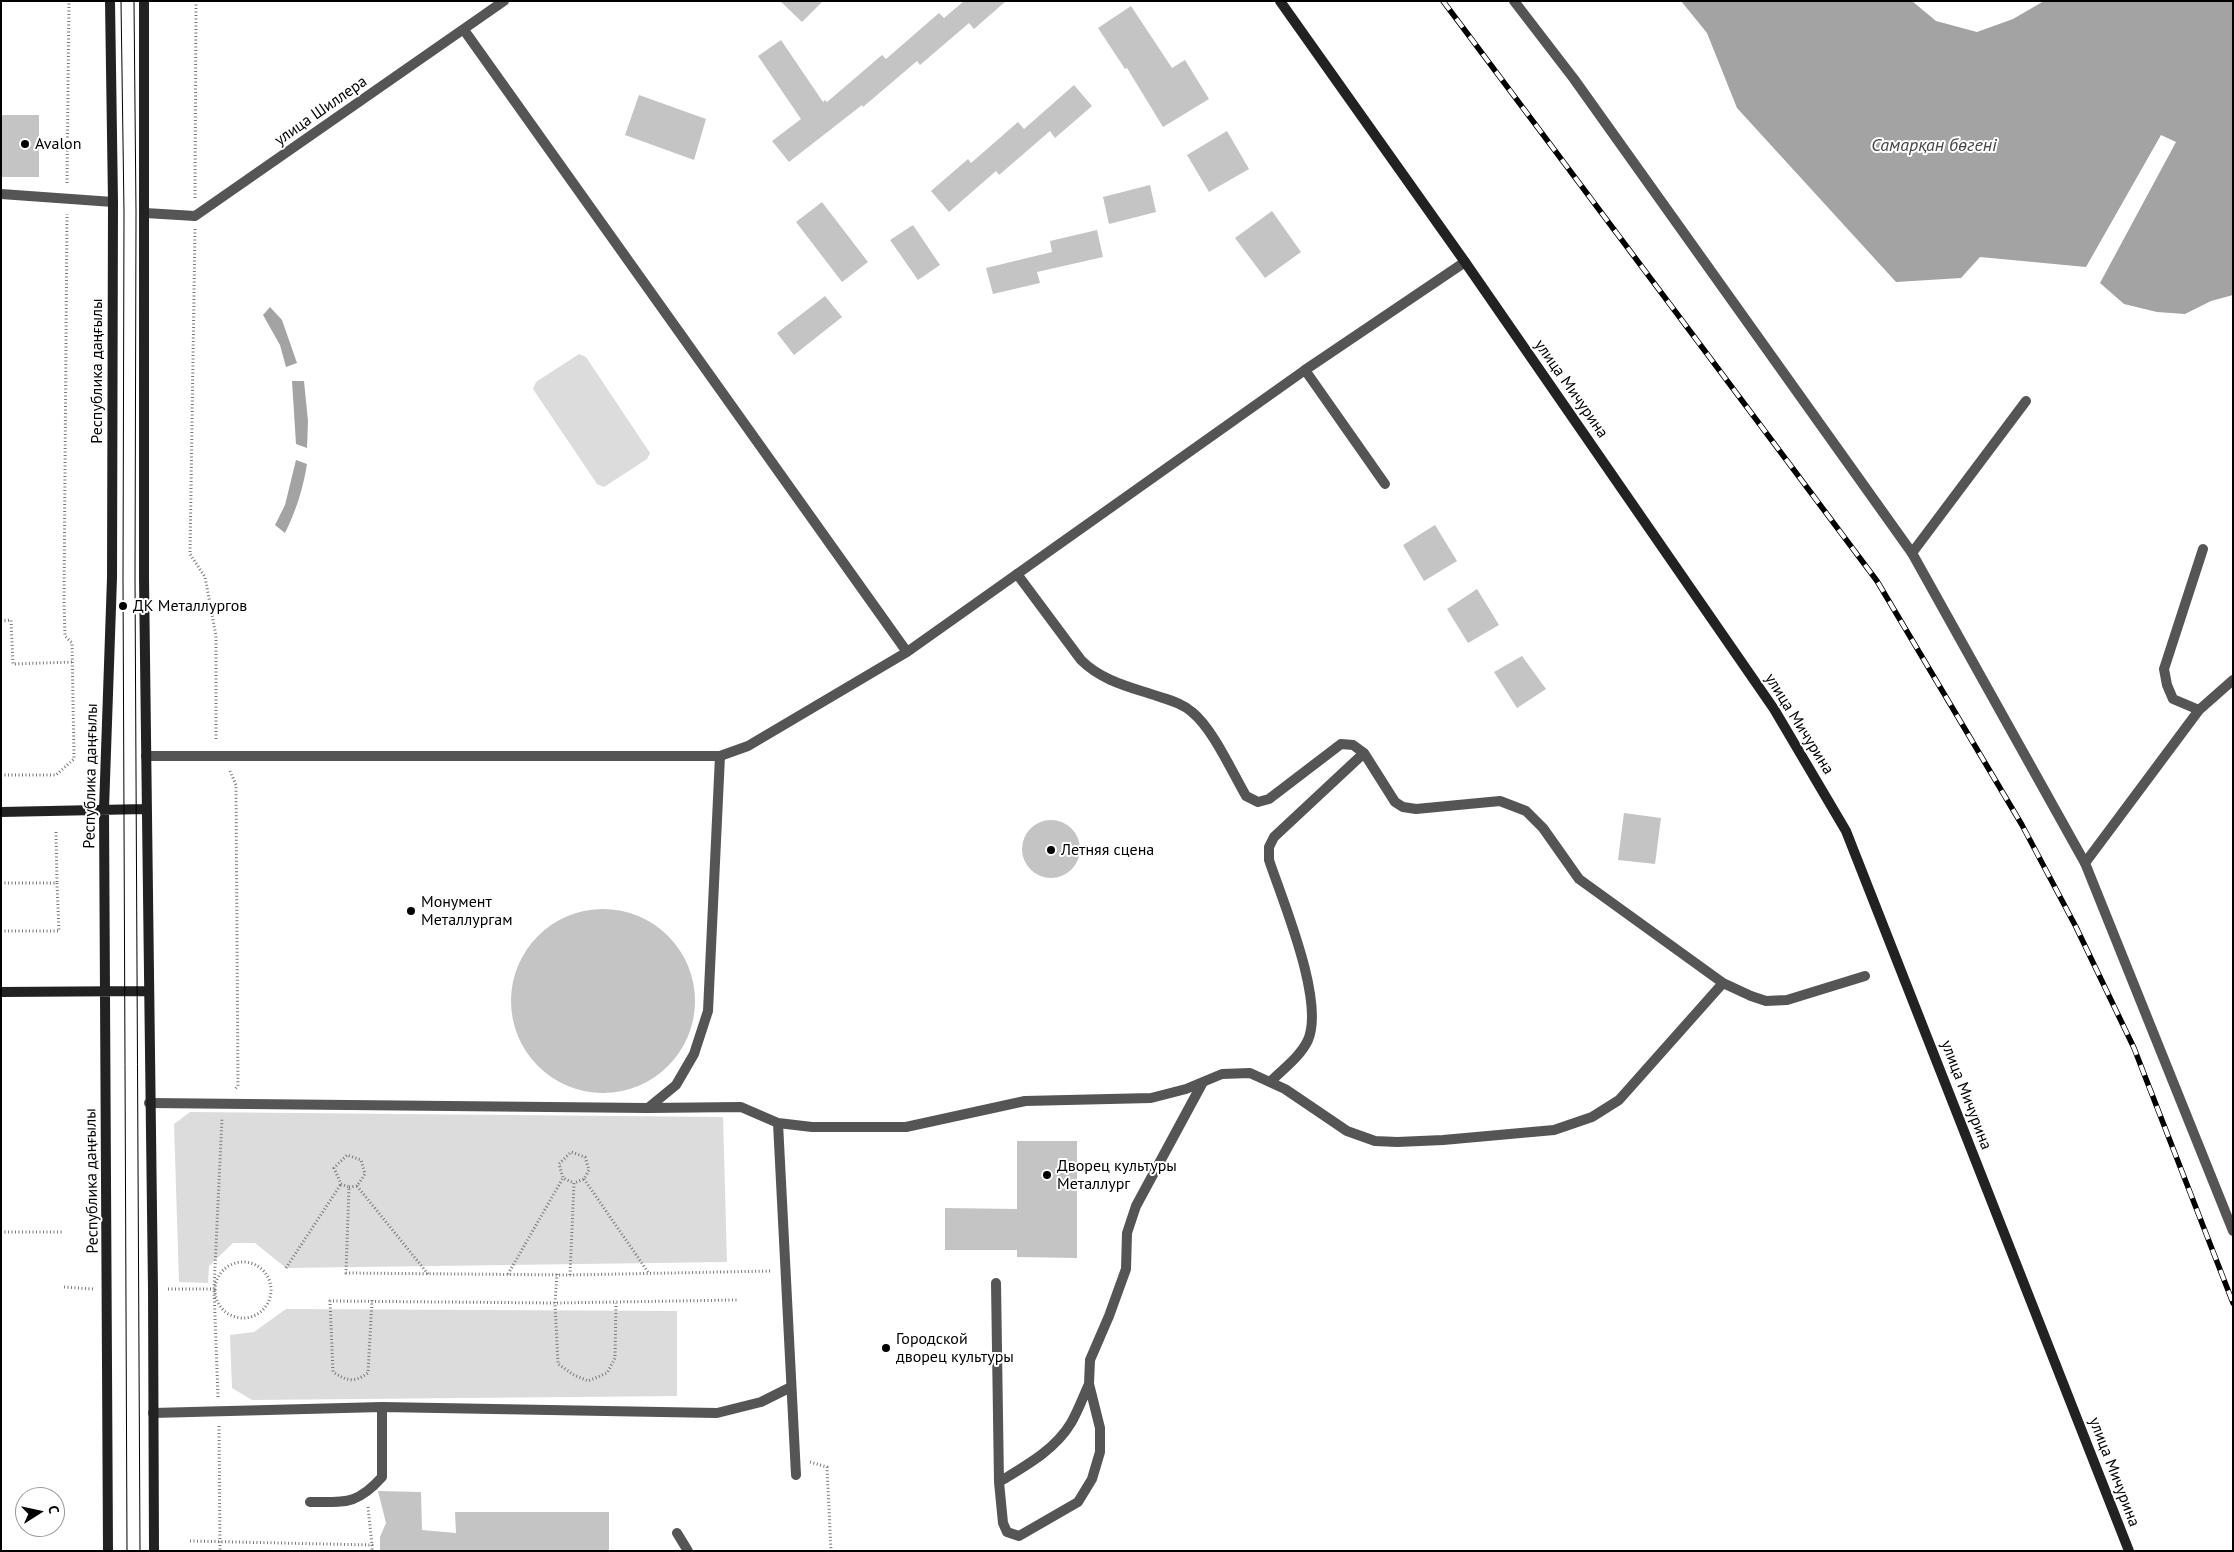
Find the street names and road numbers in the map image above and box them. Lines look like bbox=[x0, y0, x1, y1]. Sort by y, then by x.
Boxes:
street label: улица Шиллера bbox=[271, 72, 371, 150]
street label: Республика даңғылы bbox=[87, 298, 107, 444]
street label: улица Мичурина bbox=[1530, 336, 1612, 442]
street label: улица Мичурина bbox=[1760, 670, 1838, 778]
street label: Республика даңғылы bbox=[80, 703, 102, 849]
street label: улица Мичурина bbox=[1936, 1038, 1996, 1152]
street label: Республика даңғылы bbox=[81, 1108, 103, 1254]
street label: улица Мичурина bbox=[2084, 1415, 2144, 1529]

